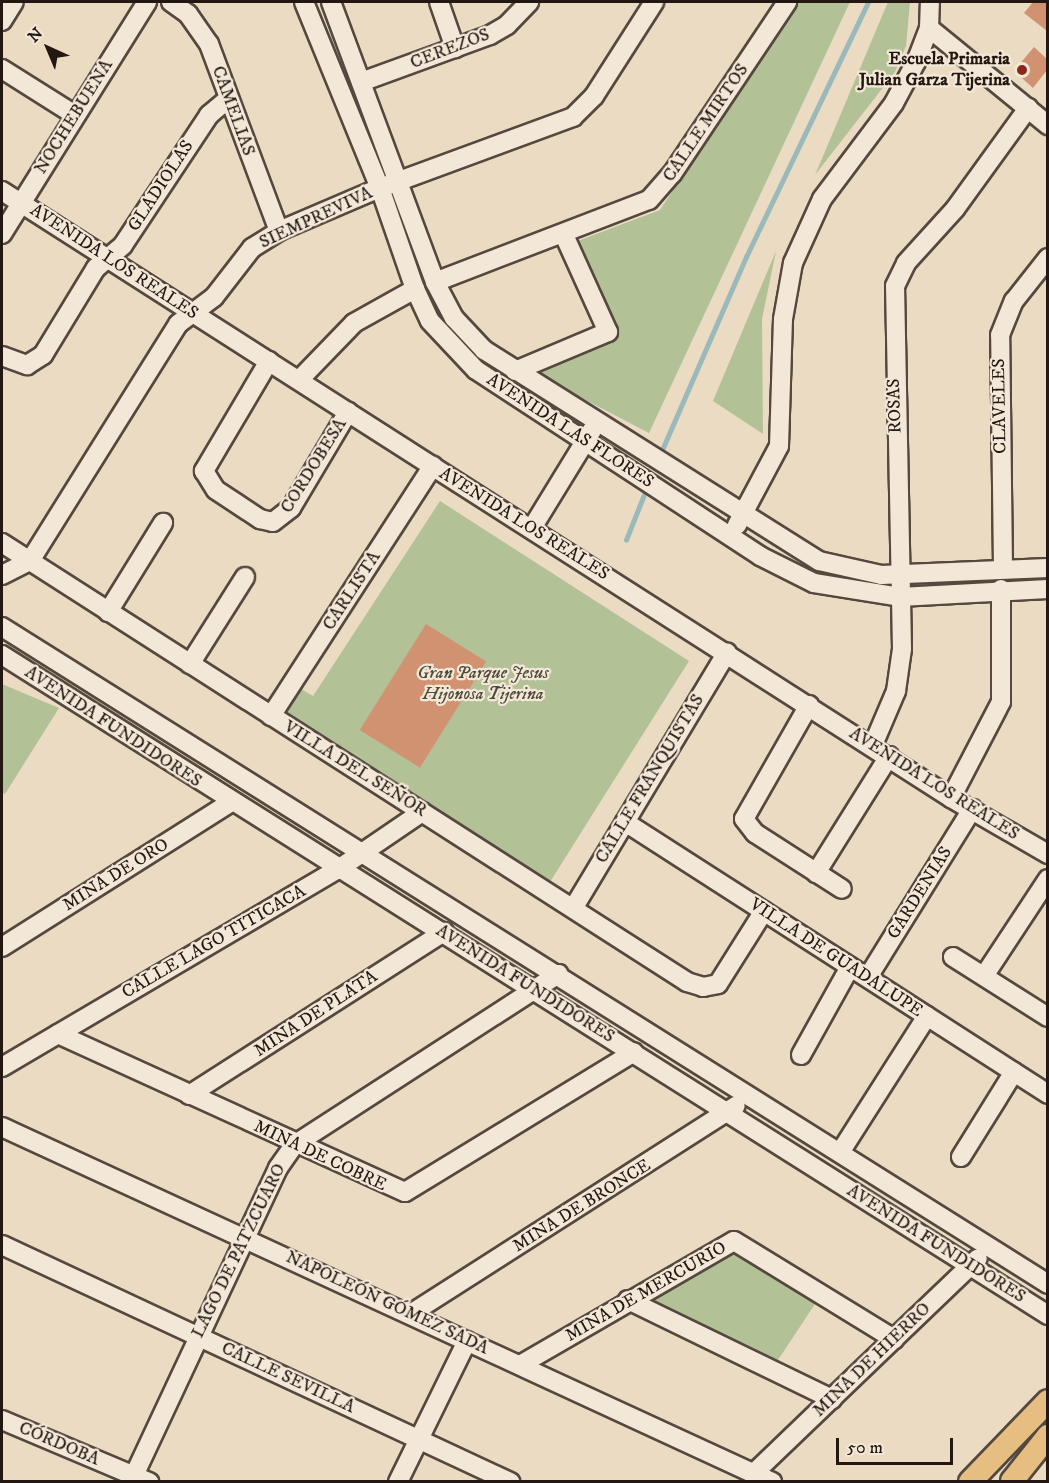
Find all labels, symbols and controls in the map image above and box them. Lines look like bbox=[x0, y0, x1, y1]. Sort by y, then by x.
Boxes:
north arrow bbox=[18, 18, 78, 78]
text: N bbox=[24, 23, 47, 47]
street label: CEREZOS bbox=[407, 24, 493, 74]
place label: Escuela Primaria Julian Garza Tijerina bbox=[859, 49, 1010, 92]
street label: NOCHEBUENA bbox=[30, 56, 118, 178]
street label: CALLE MIRTOS bbox=[659, 60, 753, 186]
street label: CAMELIAS bbox=[207, 63, 259, 159]
marker: Escuela Primaria Julian Garza Tijerina bbox=[1015, 63, 1029, 77]
street label: GLADIOLAS bbox=[123, 136, 199, 236]
street label: SIEMPREVIVA bbox=[256, 182, 376, 254]
street label: AVENIDA LOS REALES bbox=[26, 200, 202, 324]
street label: CLAVELES bbox=[988, 358, 1012, 454]
street label: AVENIDA LAS FLORES bbox=[483, 369, 657, 493]
street label: ROSAS bbox=[883, 378, 907, 434]
street label: CORDOBESA bbox=[276, 415, 352, 517]
street label: AVENIDA LOS REALES bbox=[435, 463, 613, 585]
street label: CARLISTA bbox=[318, 547, 386, 635]
street label: AVENIDA FUNDIDORES bbox=[21, 662, 205, 792]
park label: Gran Parque Jesus Hijonosa Tijerina bbox=[417, 663, 549, 706]
street label: CALLE FRANQUISTAS bbox=[591, 691, 709, 867]
street label: VILLA DEL SEÑOR bbox=[280, 716, 430, 822]
street label: AVENIDA LOS REALES bbox=[845, 723, 1023, 845]
street label: MINA DE ORO bbox=[59, 834, 173, 916]
street label: GARDENIAS bbox=[883, 843, 957, 943]
street label: CALLE LAGO TITICACA bbox=[118, 881, 310, 1003]
street label: VILLA DE GUADALUPE bbox=[745, 894, 927, 1022]
street label: AVENIDA FUNDIDORES bbox=[432, 920, 618, 1048]
street label: MINA DE PLATA bbox=[250, 966, 382, 1062]
street label: MINA DE COBRE bbox=[250, 1116, 390, 1196]
street label: MINA DE BRONCE bbox=[509, 1155, 655, 1257]
street label: LAGO DE PATZCUARO bbox=[187, 1160, 291, 1342]
street label: AVENIDA FUNDIDORES bbox=[843, 1180, 1029, 1308]
street label: MINA DE MERCURIO bbox=[562, 1237, 730, 1347]
street label: NAPOLEÓN GÓMEZ SADA bbox=[282, 1246, 492, 1360]
street label: MINA DE HIERRO bbox=[809, 1298, 935, 1422]
street label: CALLE SEVILLA bbox=[218, 1338, 358, 1418]
street label: CÓRDOBA bbox=[15, 1417, 103, 1471]
scale bar bbox=[839, 1426, 956, 1464]
text: 50 m bbox=[847, 1437, 883, 1459]

